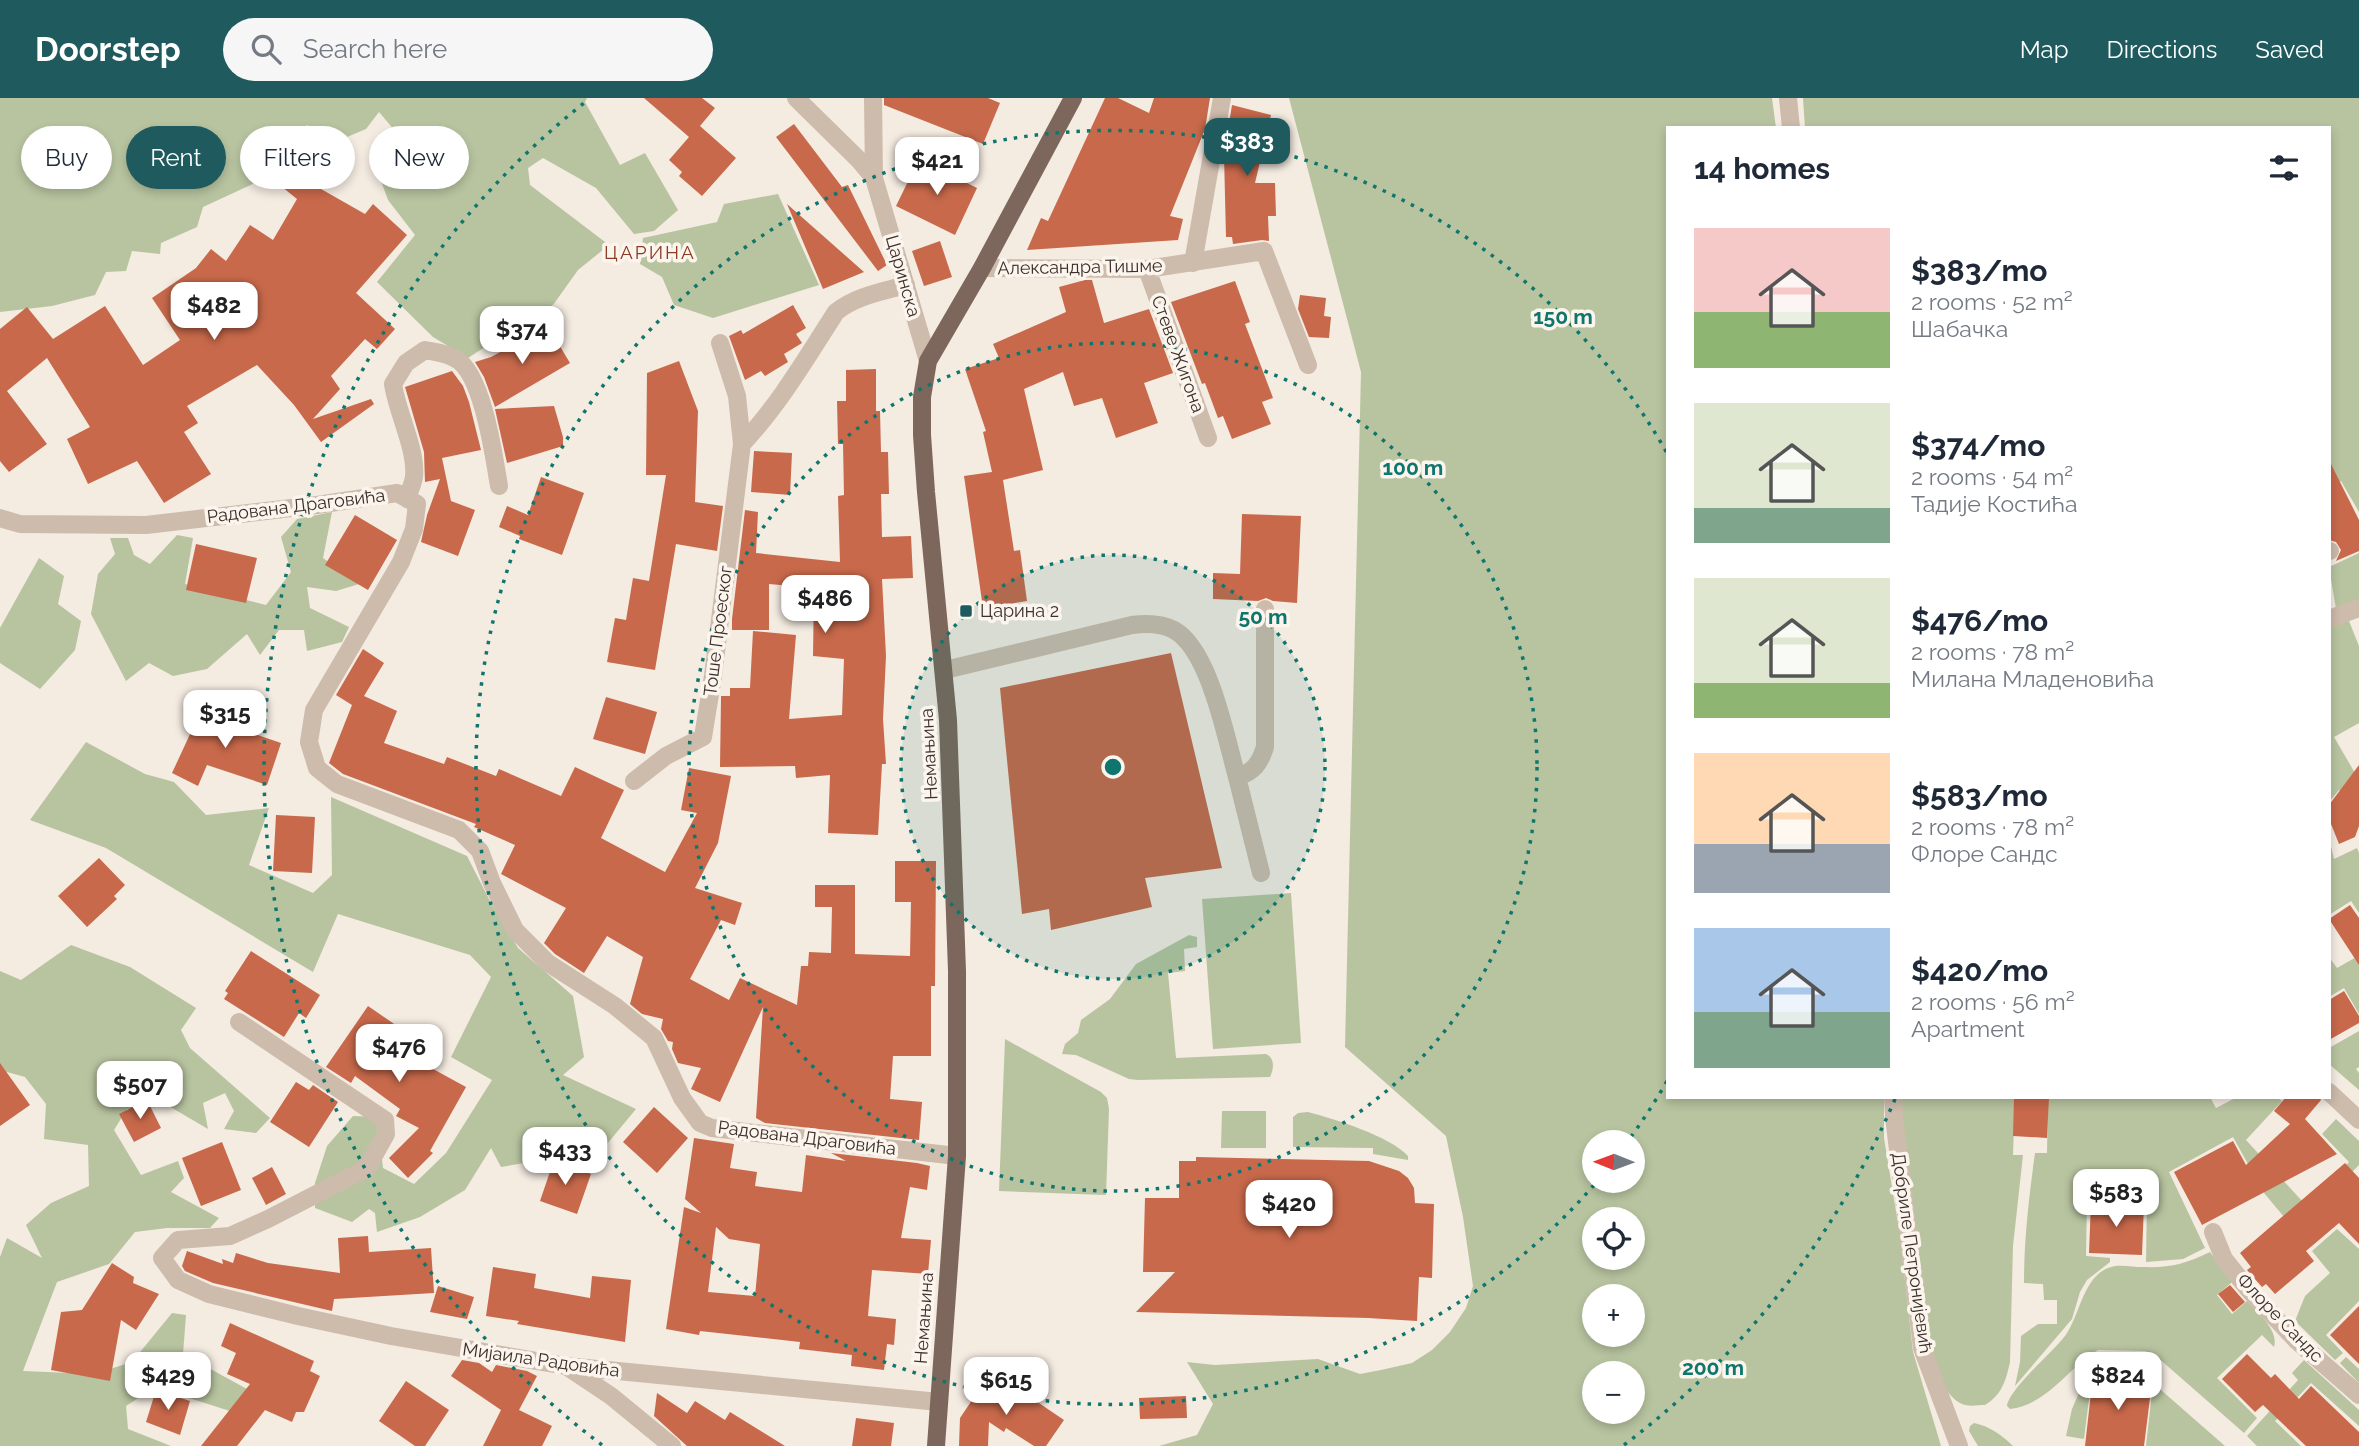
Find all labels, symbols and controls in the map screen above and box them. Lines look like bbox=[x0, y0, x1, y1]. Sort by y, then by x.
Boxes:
search box bbox=[223, 18, 713, 81]
text: Doorstep bbox=[35, 30, 181, 69]
icon: search bbox=[247, 30, 285, 68]
text: Search here bbox=[303, 34, 447, 64]
text: Map bbox=[2020, 35, 2069, 64]
text: Directions bbox=[2107, 35, 2217, 64]
text: Saved bbox=[2255, 35, 2324, 64]
pin: $383 bbox=[1206, 118, 1288, 178]
chip: Buy bbox=[21, 126, 112, 189]
chip: Rent bbox=[126, 126, 226, 189]
chip: Filters bbox=[240, 126, 355, 189]
chip: New bbox=[369, 126, 469, 189]
text: $383 bbox=[1220, 127, 1274, 154]
pin: $421 bbox=[896, 138, 978, 197]
text: $421 bbox=[911, 146, 963, 173]
icon: filters bbox=[2265, 149, 2303, 187]
text: 14 homes bbox=[1694, 151, 1830, 186]
street label: Царинска bbox=[882, 232, 925, 319]
district label: ЦАРИНА bbox=[604, 241, 696, 263]
text: $383/mo bbox=[1911, 253, 2048, 288]
street label: Александра Тишме bbox=[997, 255, 1163, 278]
icon: home bbox=[1750, 256, 1834, 340]
pin: $482 bbox=[173, 282, 255, 342]
text: 2 rooms · 52 m² bbox=[1911, 288, 2073, 315]
text: $482 bbox=[187, 291, 241, 318]
street label: Стеве Жигона bbox=[1148, 292, 1209, 415]
text: 150 m bbox=[1533, 304, 1593, 329]
pin: $374 bbox=[481, 306, 563, 366]
text: $374 bbox=[496, 315, 548, 342]
text: Шабачка bbox=[1911, 315, 2008, 342]
text: $374/mo bbox=[1911, 428, 2045, 463]
icon: home bbox=[1750, 431, 1834, 515]
text: 100 m bbox=[1383, 455, 1443, 480]
text: 2 rooms · 54 m² bbox=[1911, 463, 2073, 490]
street label: Радована Драговића bbox=[206, 484, 386, 527]
text: Тадије Костића bbox=[1911, 490, 2078, 517]
street label: Тоше Проеског bbox=[699, 565, 736, 697]
pin: $486 bbox=[784, 575, 866, 635]
text: $486 bbox=[797, 584, 853, 611]
place label: Царина 2 bbox=[980, 600, 1059, 621]
marker: Царина 2 bbox=[958, 603, 974, 619]
text: $476/mo bbox=[1911, 603, 2048, 638]
text: 50 m bbox=[1238, 604, 1288, 629]
icon: home bbox=[1750, 606, 1834, 690]
text: 2 rooms · 78 m² bbox=[1911, 638, 2074, 665]
text: Милана Младеновића bbox=[1911, 665, 2154, 692]
pin: $315 bbox=[184, 690, 266, 750]
text: $315 bbox=[199, 699, 251, 726]
street label: Немањина bbox=[916, 708, 941, 800]
centre of rings bbox=[1101, 755, 1125, 779]
text: $583/mo bbox=[1911, 778, 2048, 813]
icon: home bbox=[1750, 781, 1834, 865]
text: 2 rooms · 78 m² bbox=[1911, 813, 2074, 840]
text: Флоре Сандс bbox=[1911, 840, 2058, 867]
text: $420/mo bbox=[1911, 953, 2048, 988]
icon: home bbox=[1750, 956, 1834, 1040]
text: 2 rooms · 56 m² bbox=[1911, 988, 2075, 1015]
text: Apartment bbox=[1911, 1015, 2025, 1042]
pin: $476 bbox=[358, 1024, 440, 1084]
text: $476 bbox=[372, 1033, 426, 1060]
pin: $507 bbox=[99, 1062, 181, 1121]
text: $507 bbox=[113, 1070, 167, 1097]
street label: Радована Драговића bbox=[717, 1116, 897, 1159]
pin: $433 bbox=[524, 1128, 606, 1187]
north arrow bbox=[1582, 1130, 1645, 1194]
map controls bbox=[1582, 1130, 1645, 1424]
text: $433 bbox=[538, 1136, 592, 1163]
street label: Добриле Петронијевић bbox=[1888, 1151, 1937, 1355]
pin: $583 bbox=[2075, 1170, 2157, 1229]
text: $583 bbox=[2089, 1178, 2143, 1205]
pin: $420 bbox=[1248, 1180, 1330, 1240]
text: $420 bbox=[1262, 1189, 1316, 1216]
button: locate bbox=[1582, 1207, 1645, 1270]
street label: Флоре Сандс bbox=[2233, 1269, 2328, 1366]
street label: Немањина bbox=[910, 1271, 937, 1364]
button: + bbox=[1582, 1284, 1645, 1347]
street label: Мијаила Радовића bbox=[461, 1338, 621, 1381]
pin: $429 bbox=[127, 1352, 209, 1412]
pin: $824 bbox=[2077, 1352, 2159, 1412]
text: 200 m bbox=[1682, 1355, 1744, 1380]
pin: $615 bbox=[965, 1358, 1047, 1417]
text: $429 bbox=[141, 1361, 195, 1388]
button: − bbox=[1582, 1361, 1645, 1424]
text: $824 bbox=[2091, 1361, 2145, 1388]
text: $615 bbox=[980, 1366, 1032, 1393]

